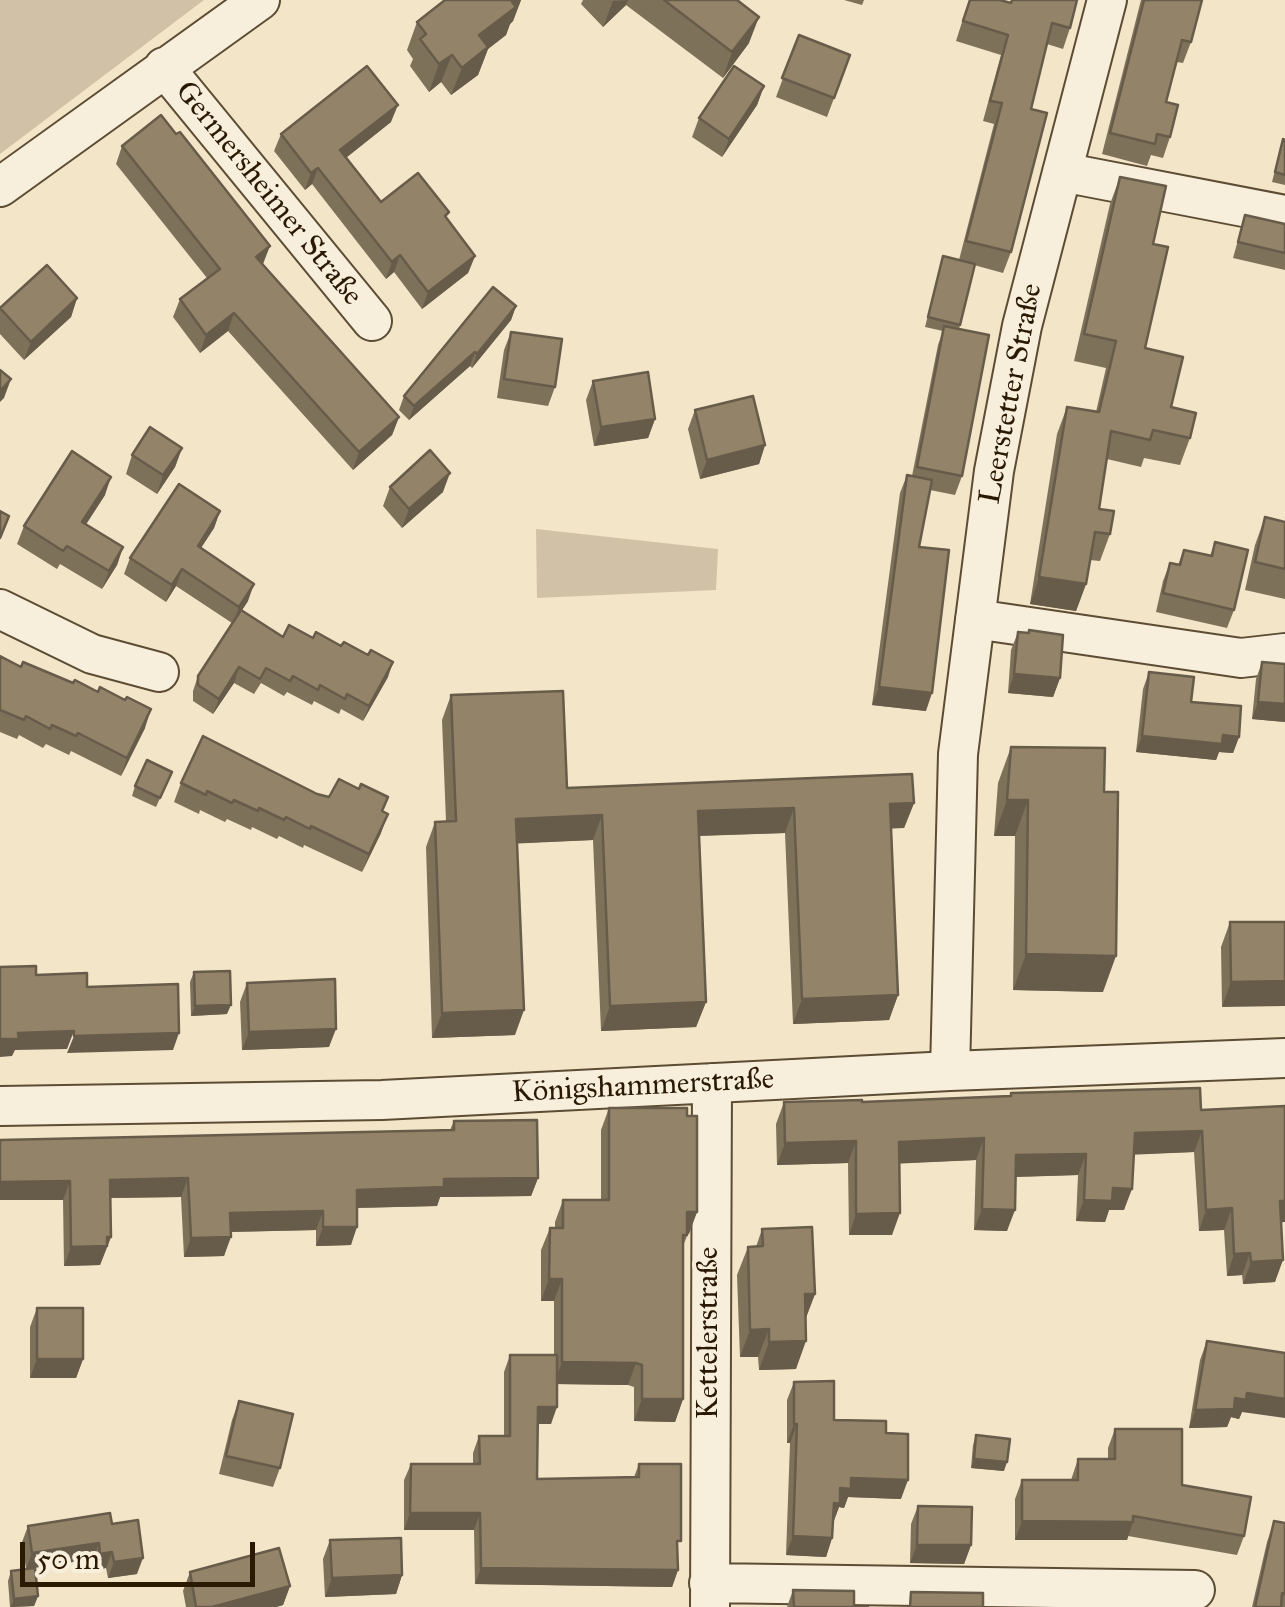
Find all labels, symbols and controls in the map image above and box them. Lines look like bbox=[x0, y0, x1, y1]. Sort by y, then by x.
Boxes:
street label: Germersheimer Straße bbox=[167, 75, 369, 313]
street label: Leerstetter Straße bbox=[973, 281, 1051, 507]
street label: Königshammerstraße bbox=[511, 1062, 775, 1112]
street label: Kettelerstraße bbox=[692, 1247, 728, 1419]
scale bar bbox=[25, 1522, 260, 1584]
text: 50 m bbox=[37, 1541, 100, 1577]

